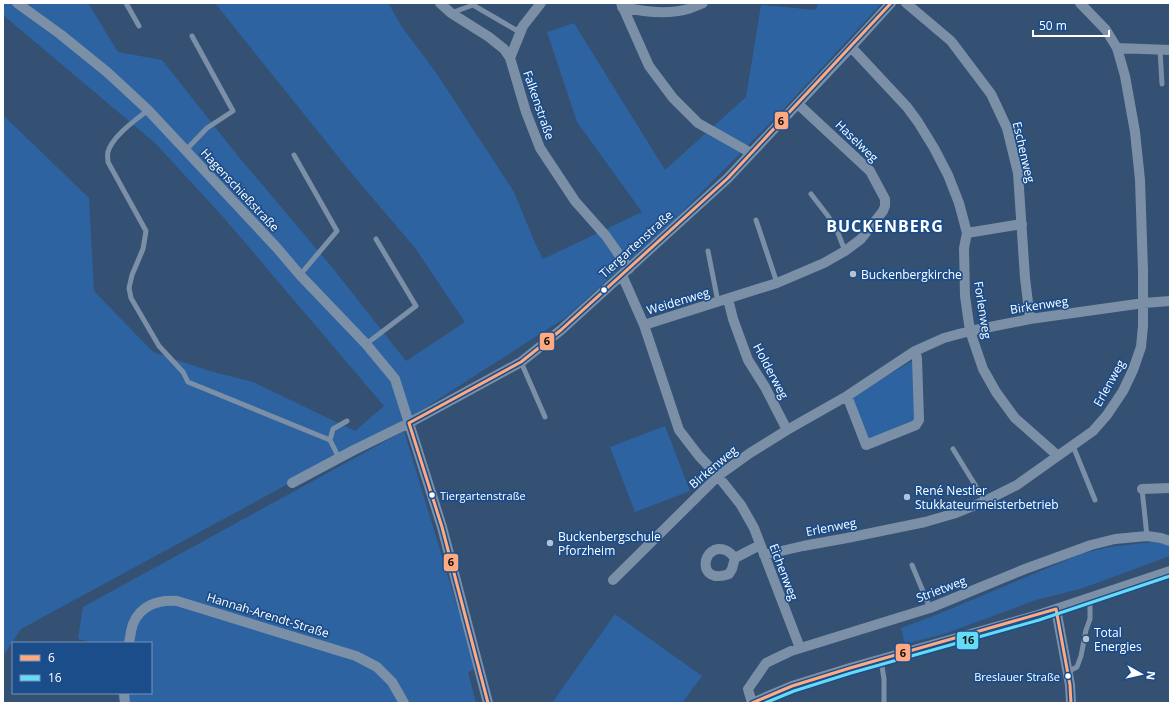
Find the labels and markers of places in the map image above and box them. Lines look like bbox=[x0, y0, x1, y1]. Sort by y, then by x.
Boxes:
place label: Buckenbergkirche bbox=[861, 266, 962, 283]
marker: Buckenbergkirche bbox=[848, 269, 858, 279]
unlabelled marker bbox=[599, 285, 609, 295]
place label: René Nestler Stukkateurmeisterbetrieb bbox=[915, 482, 1059, 513]
place label: Tiergartenstraße bbox=[440, 488, 526, 503]
marker: Tiergartenstraße bbox=[427, 490, 437, 500]
marker: René Nestler Stukkateurmeisterbetrieb bbox=[902, 492, 912, 502]
place label: Buckenbergschule Pforzheim bbox=[558, 528, 661, 559]
marker: Buckenbergschule Pforzheim bbox=[545, 538, 555, 548]
place label: Total Energies bbox=[1094, 624, 1142, 655]
marker: Total Energies bbox=[1081, 634, 1091, 644]
place label: Breslauer Straße bbox=[974, 669, 1060, 684]
marker: Breslauer Straße bbox=[1063, 671, 1073, 681]

